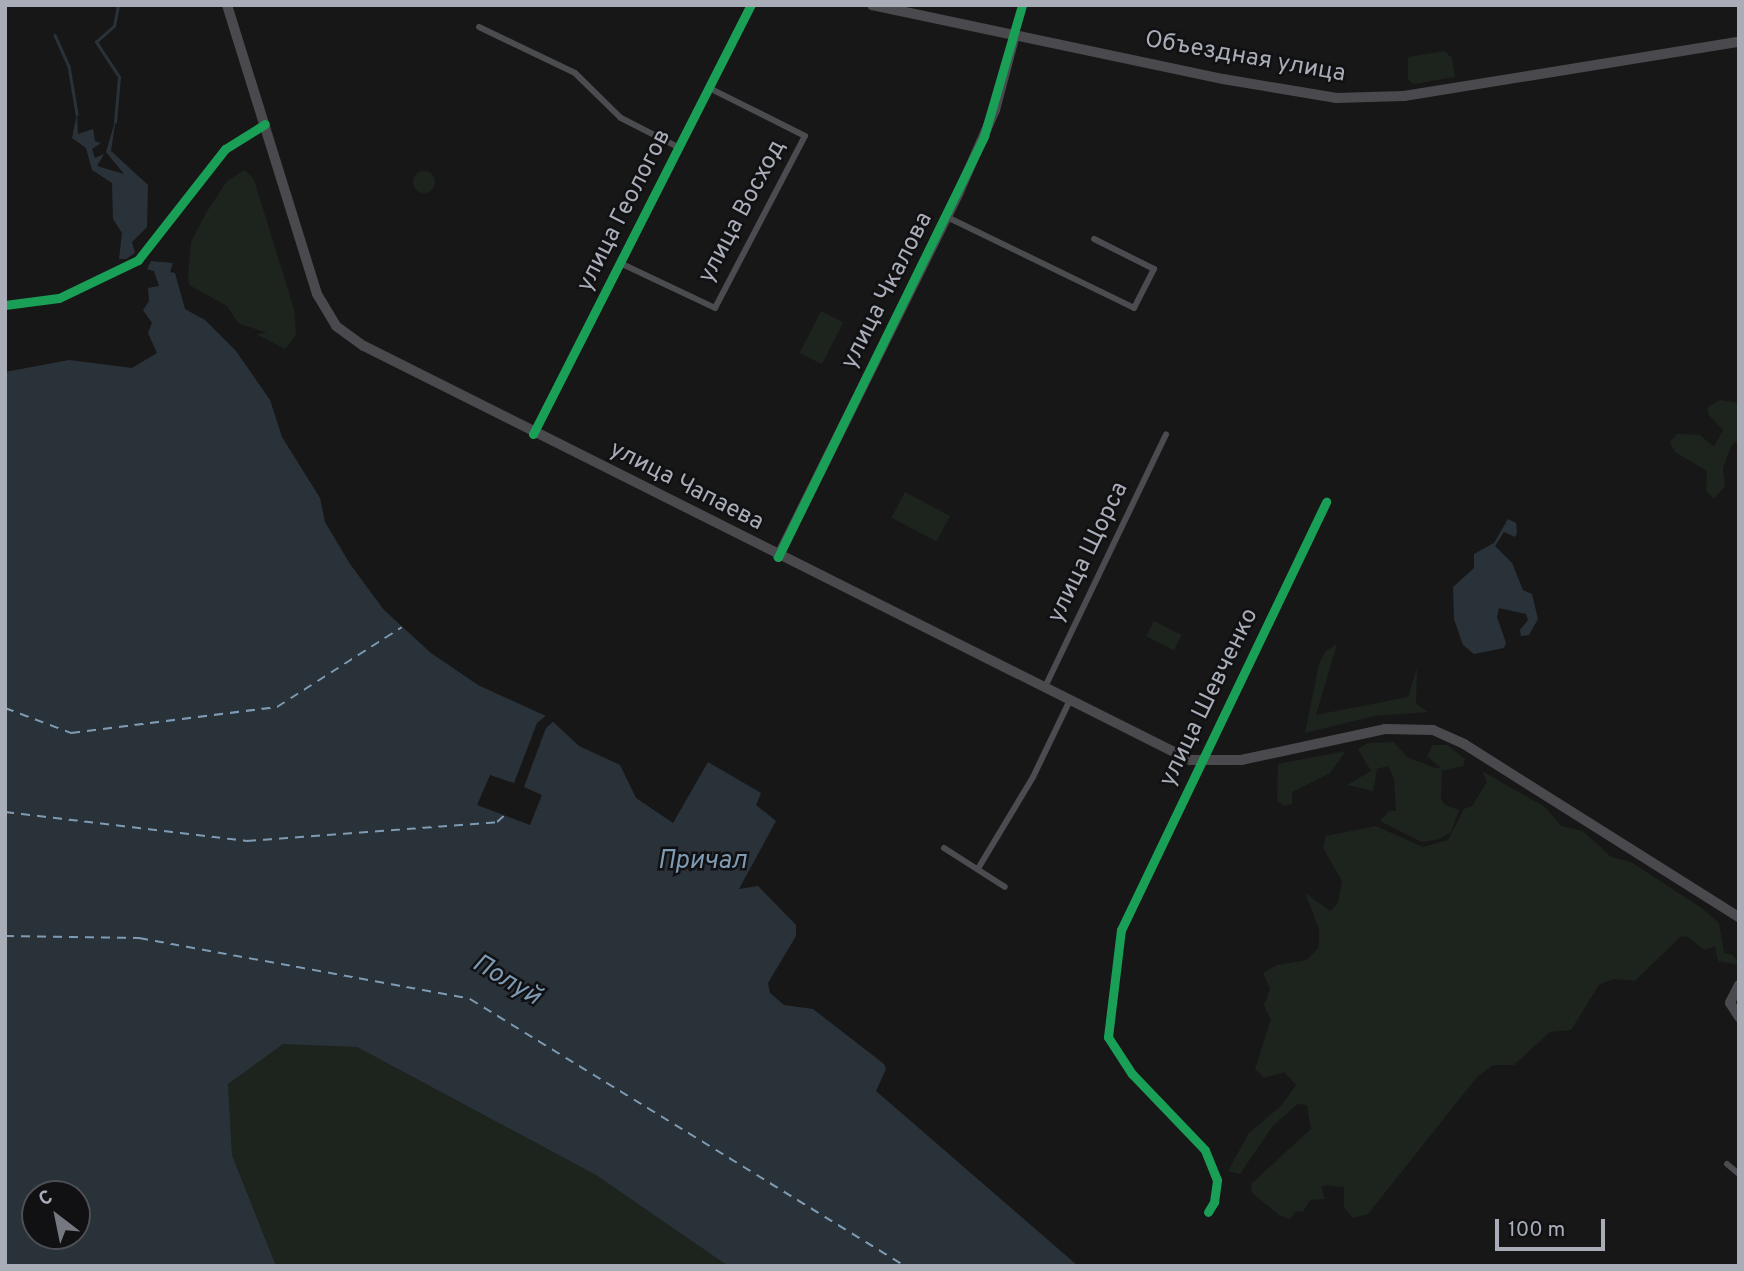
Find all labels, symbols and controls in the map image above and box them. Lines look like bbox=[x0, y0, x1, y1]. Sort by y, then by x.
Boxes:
street label: Объездная улица bbox=[1142, 26, 1348, 90]
street label: улица Геологов bbox=[572, 125, 678, 297]
street label: улица Восход bbox=[693, 136, 793, 288]
street label: улица Чкалова bbox=[836, 208, 940, 374]
street label: улица Чапаева bbox=[604, 436, 768, 538]
street label: улица Щорса bbox=[1043, 478, 1135, 628]
street label: улица Шевченко bbox=[1154, 604, 1266, 792]
water label: Причал bbox=[657, 846, 747, 878]
water label: Полуй bbox=[466, 949, 546, 1013]
north arrow bbox=[21, 1180, 91, 1250]
text: С bbox=[34, 1185, 57, 1212]
scale bar bbox=[1499, 1204, 1609, 1248]
text: 100 m bbox=[1508, 1217, 1565, 1244]

